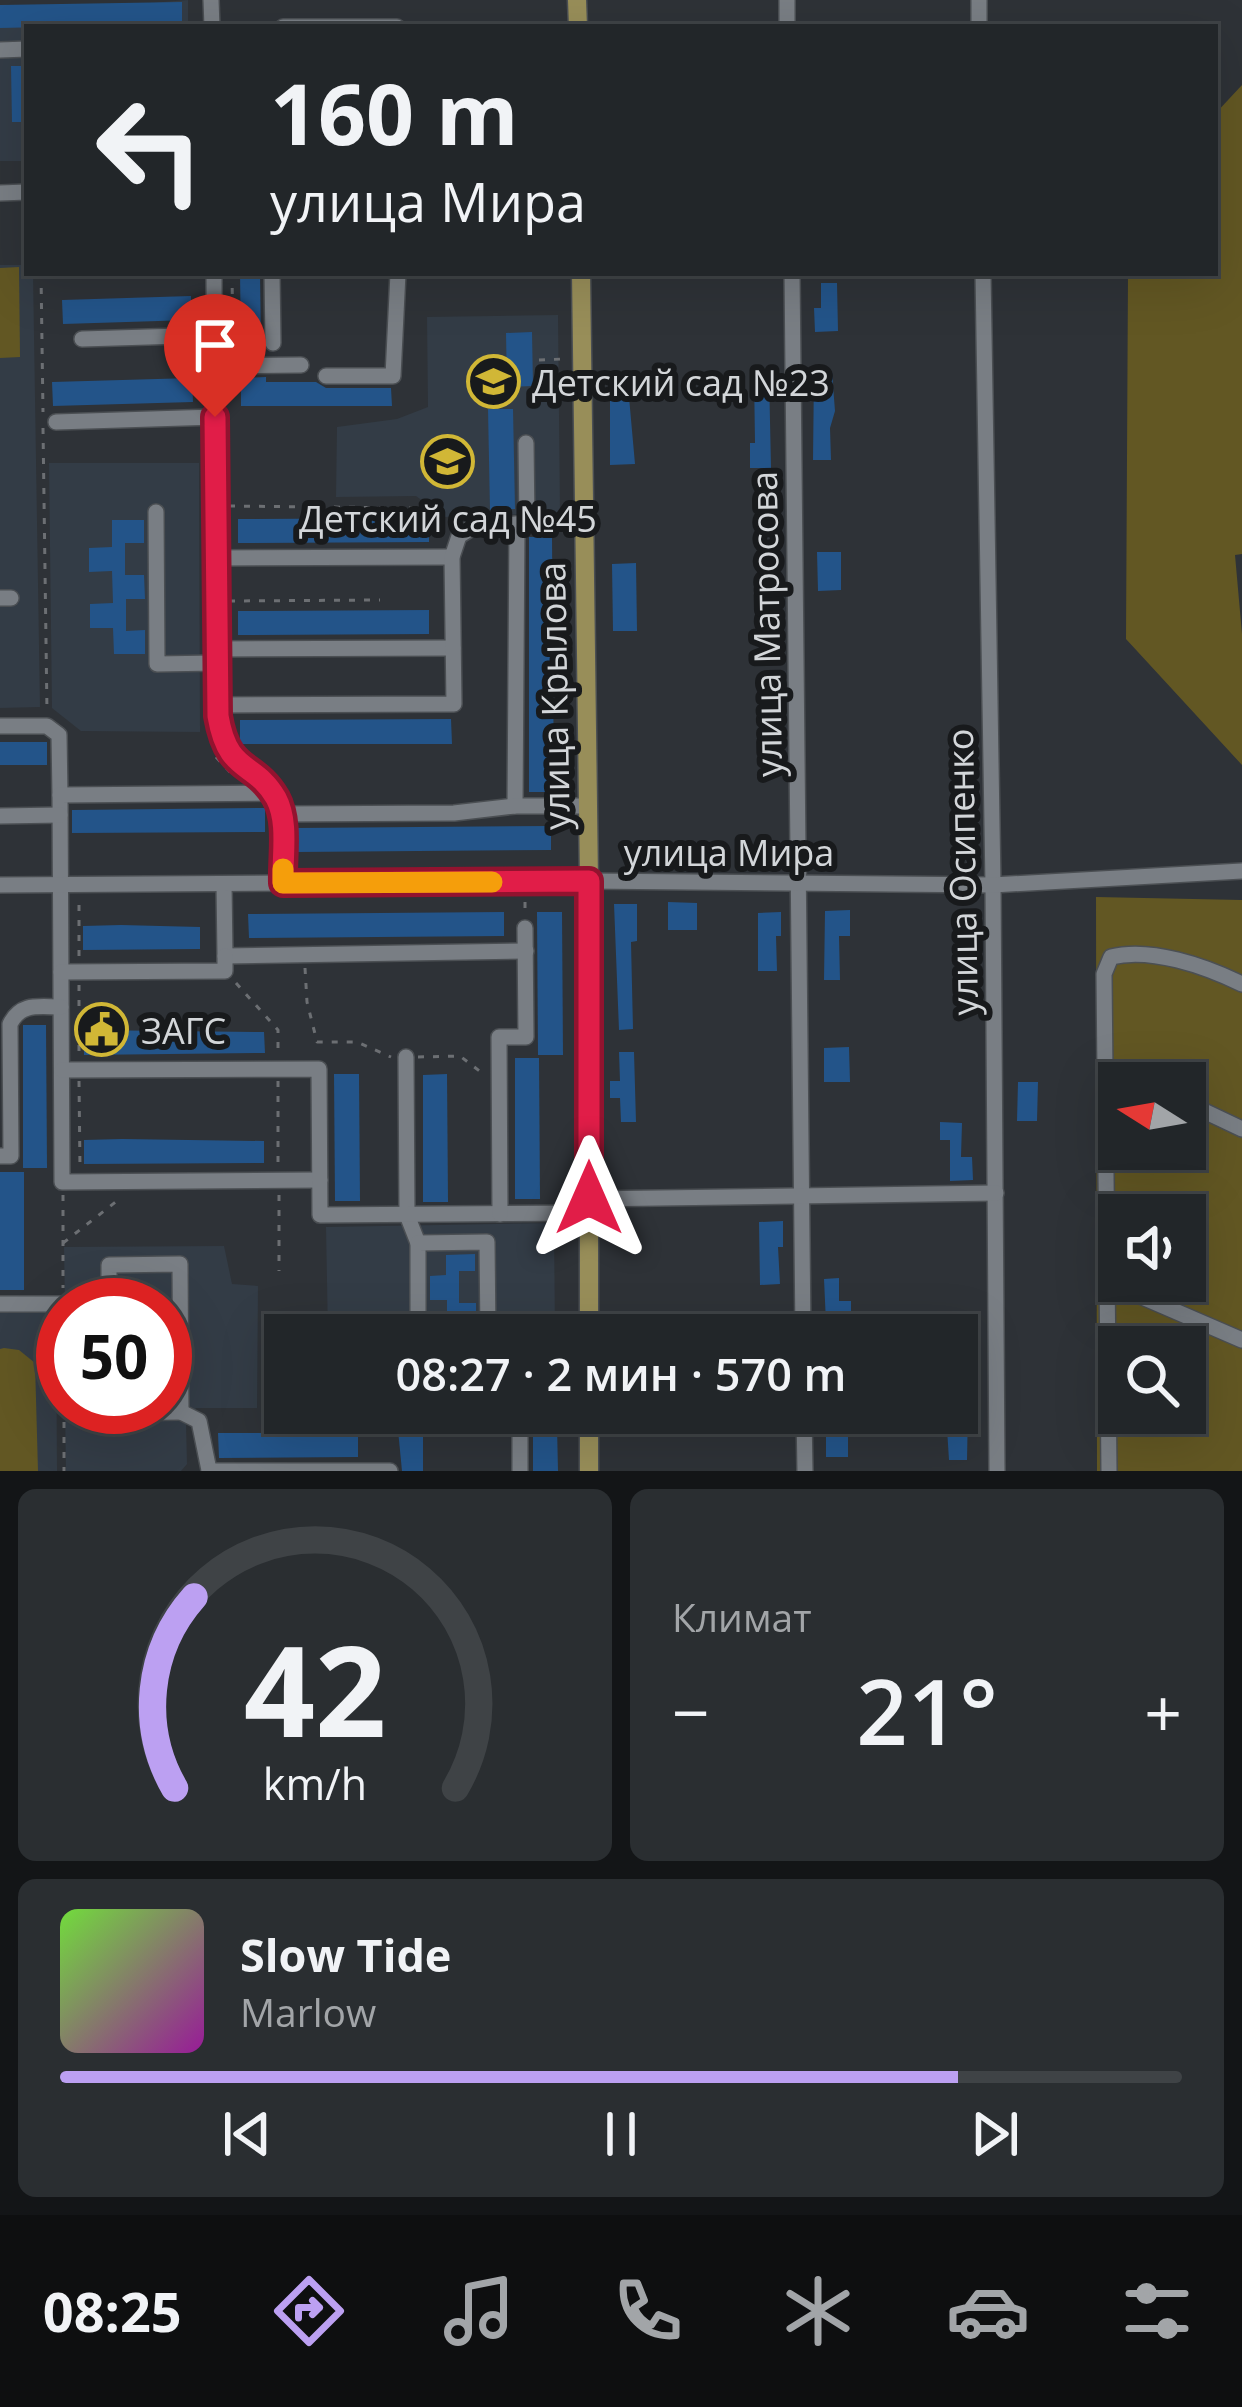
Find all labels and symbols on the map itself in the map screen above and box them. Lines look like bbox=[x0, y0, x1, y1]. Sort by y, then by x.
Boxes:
pin bbox=[164, 294, 266, 417]
school or university icon: Детский сад №23 bbox=[465, 354, 521, 410]
place label: Детский сад №23 bbox=[532, 358, 830, 407]
school or university icon: Детский сад №45 bbox=[420, 434, 476, 490]
street label: улица Матросова bbox=[739, 471, 793, 777]
place label: Детский сад №45 bbox=[299, 494, 597, 543]
street label: улица Крылова bbox=[527, 562, 581, 830]
street label: улица Осипенко bbox=[935, 728, 989, 1016]
street label: улица Мира bbox=[624, 828, 834, 877]
public building icon: ЗАГС bbox=[74, 1002, 130, 1058]
place label: ЗАГС bbox=[141, 1006, 226, 1055]
north arrow bbox=[1098, 1062, 1206, 1170]
position arrow bbox=[526, 1135, 652, 1261]
speed limit sign: 50 bbox=[36, 1278, 192, 1434]

